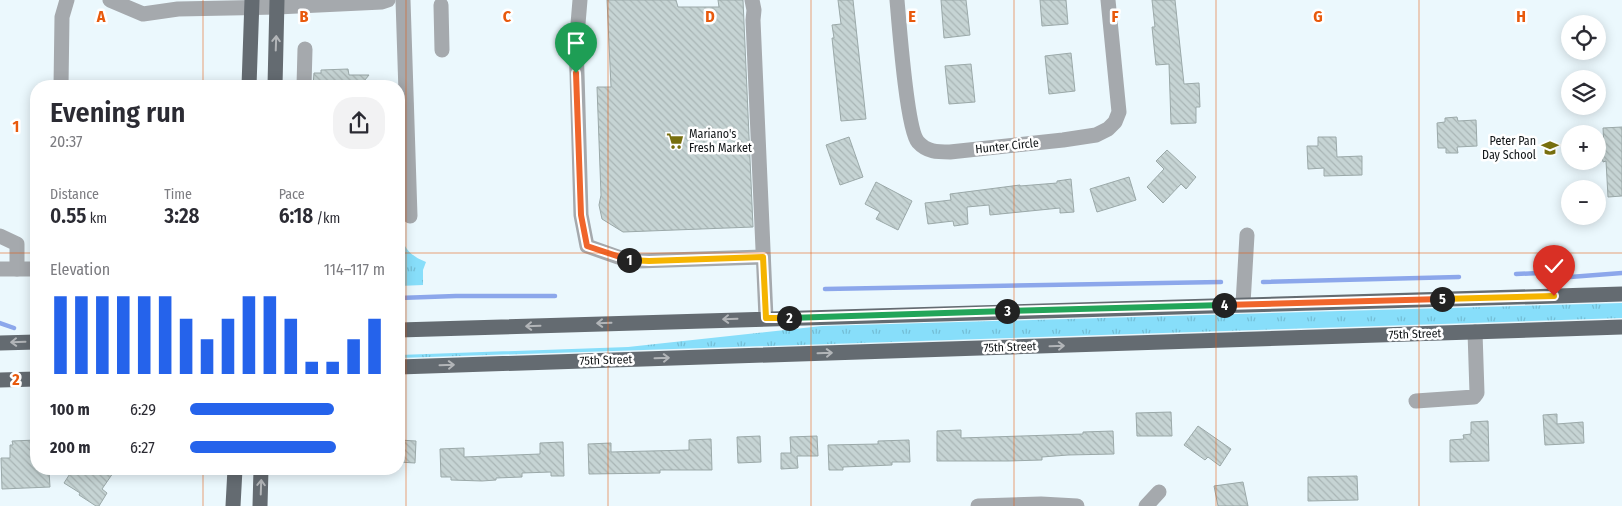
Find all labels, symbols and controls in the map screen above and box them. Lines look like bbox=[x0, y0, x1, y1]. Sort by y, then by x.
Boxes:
text: A bbox=[96, 7, 106, 26]
text: B bbox=[300, 7, 309, 26]
text: C bbox=[503, 7, 512, 26]
text: D bbox=[705, 7, 715, 26]
text: E bbox=[908, 7, 916, 26]
text: F bbox=[1111, 7, 1119, 26]
text: G bbox=[1313, 7, 1323, 26]
text: H bbox=[1516, 7, 1526, 26]
map controls bbox=[1561, 15, 1606, 225]
button: locate bbox=[1561, 15, 1606, 60]
pin bbox=[555, 22, 597, 73]
icon: arrive bbox=[562, 29, 590, 57]
one-way arrow bbox=[271, 35, 281, 52]
button: layers bbox=[1561, 70, 1606, 115]
text: Evening run bbox=[50, 96, 185, 129]
button: share bbox=[333, 97, 385, 149]
text: 1 bbox=[13, 117, 19, 136]
button: + bbox=[1561, 125, 1606, 170]
place label: Mariano's Fresh Market bbox=[689, 127, 752, 155]
supermarket icon: Mariano's Fresh Market bbox=[665, 131, 685, 151]
text: 20:37 bbox=[50, 132, 83, 151]
place label: Peter Pan Day School bbox=[1482, 134, 1536, 162]
street label: Hunter Circle bbox=[975, 136, 1039, 156]
school or university icon: Peter Pan Day School bbox=[1540, 138, 1560, 158]
button: − bbox=[1561, 180, 1606, 225]
text: Distance bbox=[50, 186, 99, 203]
text: Time bbox=[164, 186, 192, 203]
text: Pace bbox=[279, 186, 305, 203]
text: 0.55 bbox=[50, 203, 86, 229]
text: 3:28 bbox=[164, 203, 200, 229]
text: 6:18 bbox=[279, 203, 313, 229]
text: km bbox=[86, 210, 107, 227]
text: /km bbox=[313, 210, 340, 227]
pin bbox=[1533, 245, 1575, 296]
pin: 1 bbox=[616, 248, 642, 272]
text: 1 bbox=[627, 252, 632, 269]
icon: check bbox=[1540, 252, 1568, 280]
text: Elevation bbox=[50, 260, 110, 279]
text: 114–117 m bbox=[324, 260, 385, 279]
pin: 5 bbox=[1430, 286, 1454, 312]
text: 5 bbox=[1439, 291, 1446, 308]
pin: 4 bbox=[1212, 292, 1236, 318]
text: 4 bbox=[1221, 297, 1228, 314]
pin: 3 bbox=[994, 298, 1020, 324]
text: 3 bbox=[1004, 303, 1011, 320]
pin: 2 bbox=[776, 306, 802, 330]
text: 2 bbox=[786, 310, 793, 327]
one-way arrow bbox=[723, 315, 739, 324]
one-way arrow bbox=[596, 319, 612, 328]
one-way arrow bbox=[525, 321, 541, 330]
street label: 75th Street bbox=[1388, 326, 1442, 342]
one-way arrow bbox=[10, 337, 26, 347]
street label: 75th Street bbox=[983, 339, 1037, 355]
one-way arrow bbox=[1049, 341, 1065, 350]
one-way arrow bbox=[816, 348, 833, 358]
street label: 75th Street bbox=[579, 352, 633, 368]
one-way arrow bbox=[654, 354, 670, 363]
one-way arrow bbox=[439, 361, 455, 370]
text: 2 bbox=[11, 370, 20, 389]
text: 100 m bbox=[50, 400, 90, 419]
text: 6:29 bbox=[130, 400, 156, 419]
text: 200 m bbox=[50, 438, 90, 457]
text: 6:27 bbox=[130, 438, 155, 457]
one-way arrow bbox=[256, 480, 265, 496]

